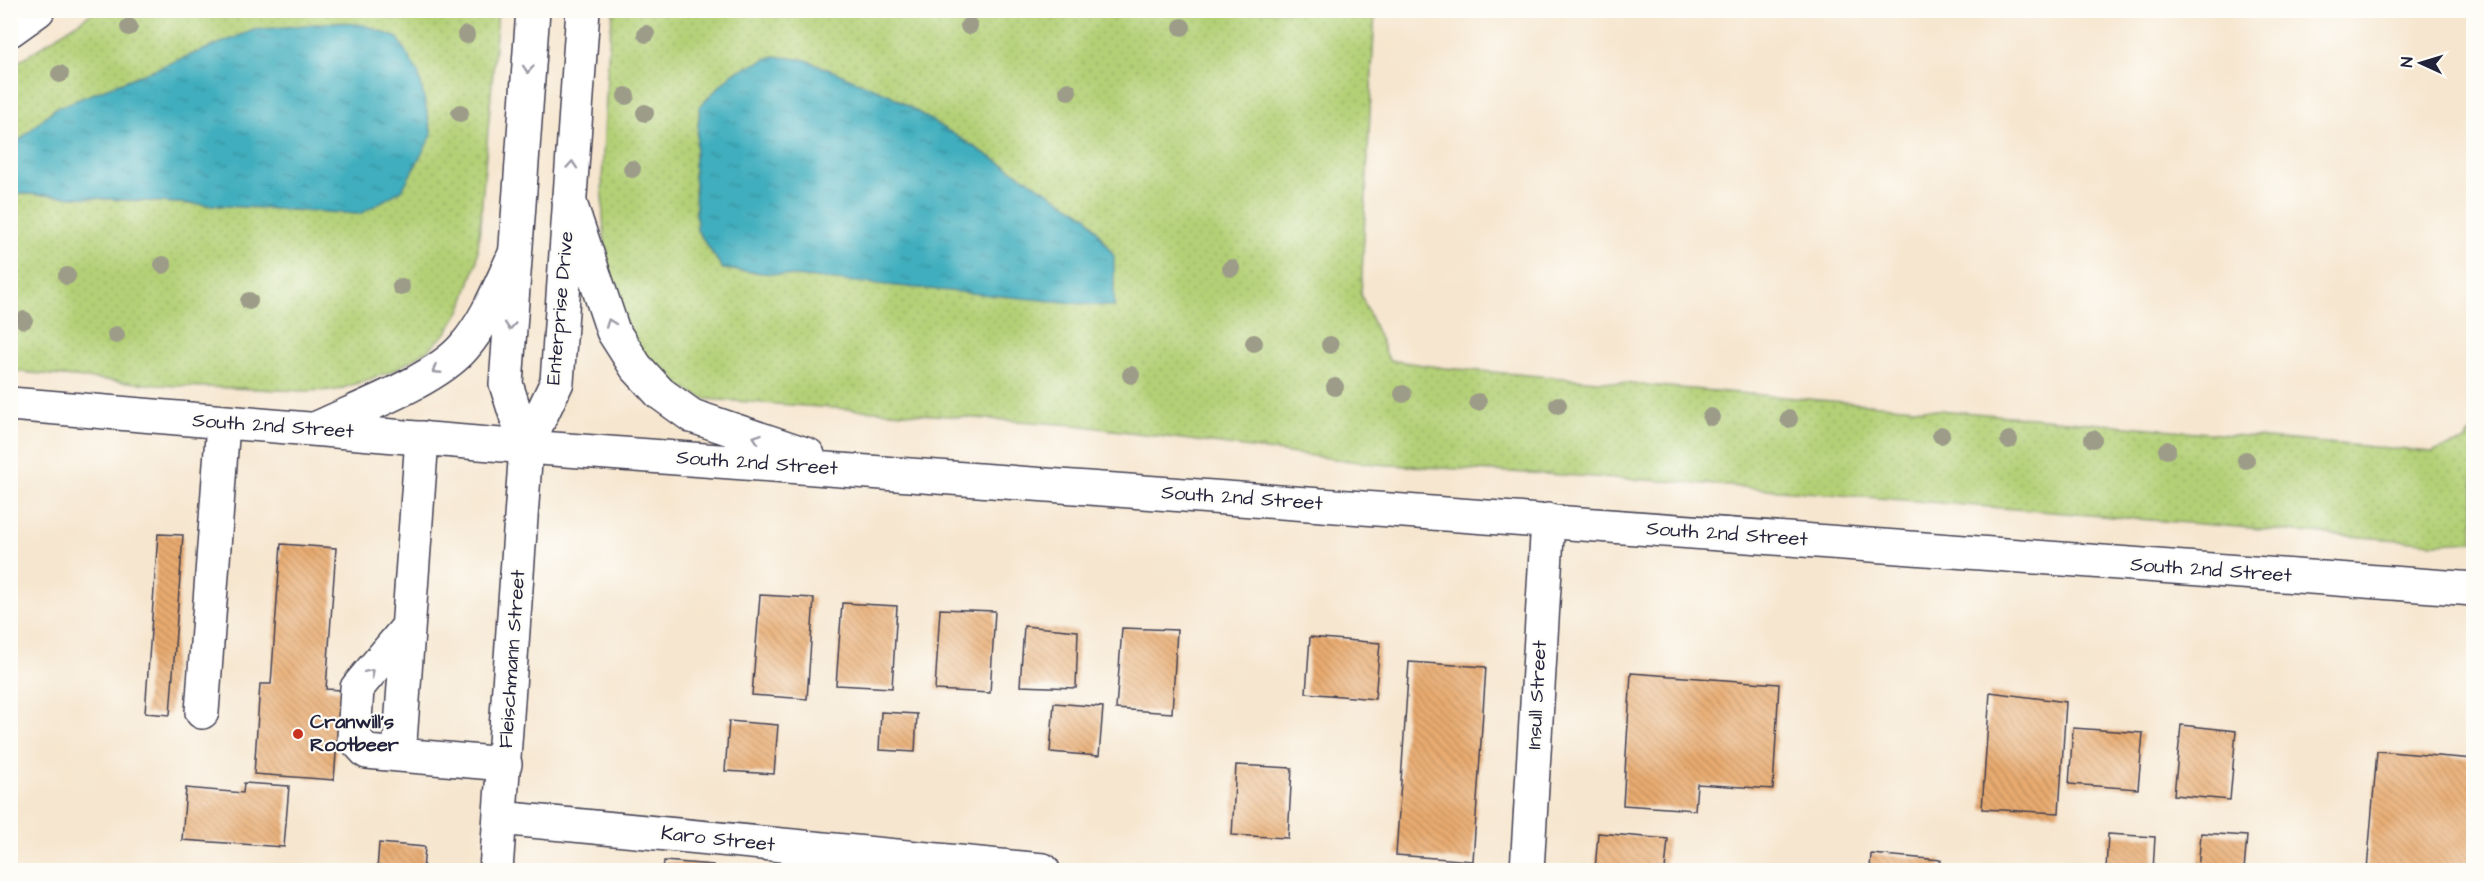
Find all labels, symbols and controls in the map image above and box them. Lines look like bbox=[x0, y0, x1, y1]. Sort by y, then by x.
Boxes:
north arrow bbox=[2391, 33, 2451, 93]
text: N bbox=[2396, 56, 2418, 68]
one-way arrow bbox=[522, 64, 535, 73]
one-way arrow bbox=[565, 160, 578, 169]
street label: Enterprise Drive bbox=[539, 230, 581, 386]
one-way arrow bbox=[605, 318, 618, 329]
one-way arrow bbox=[504, 322, 517, 331]
one-way arrow bbox=[432, 363, 443, 374]
street label: South 2nd Street bbox=[191, 406, 355, 446]
one-way arrow bbox=[752, 432, 763, 445]
street label: South 2nd Street bbox=[675, 443, 839, 483]
street label: South 2nd Street bbox=[1160, 478, 1324, 518]
street label: South 2nd Street bbox=[1645, 514, 1809, 554]
street label: South 2nd Street bbox=[2129, 550, 2293, 590]
street label: Fleischmann Street bbox=[492, 569, 532, 749]
street label: Insull Street bbox=[1520, 640, 1554, 750]
one-way arrow bbox=[363, 669, 374, 680]
place label: Cranwill's Rootbeer bbox=[310, 708, 400, 759]
marker: Cranwill's Rootbeer bbox=[291, 727, 305, 741]
street label: Karo Street bbox=[660, 819, 776, 859]

